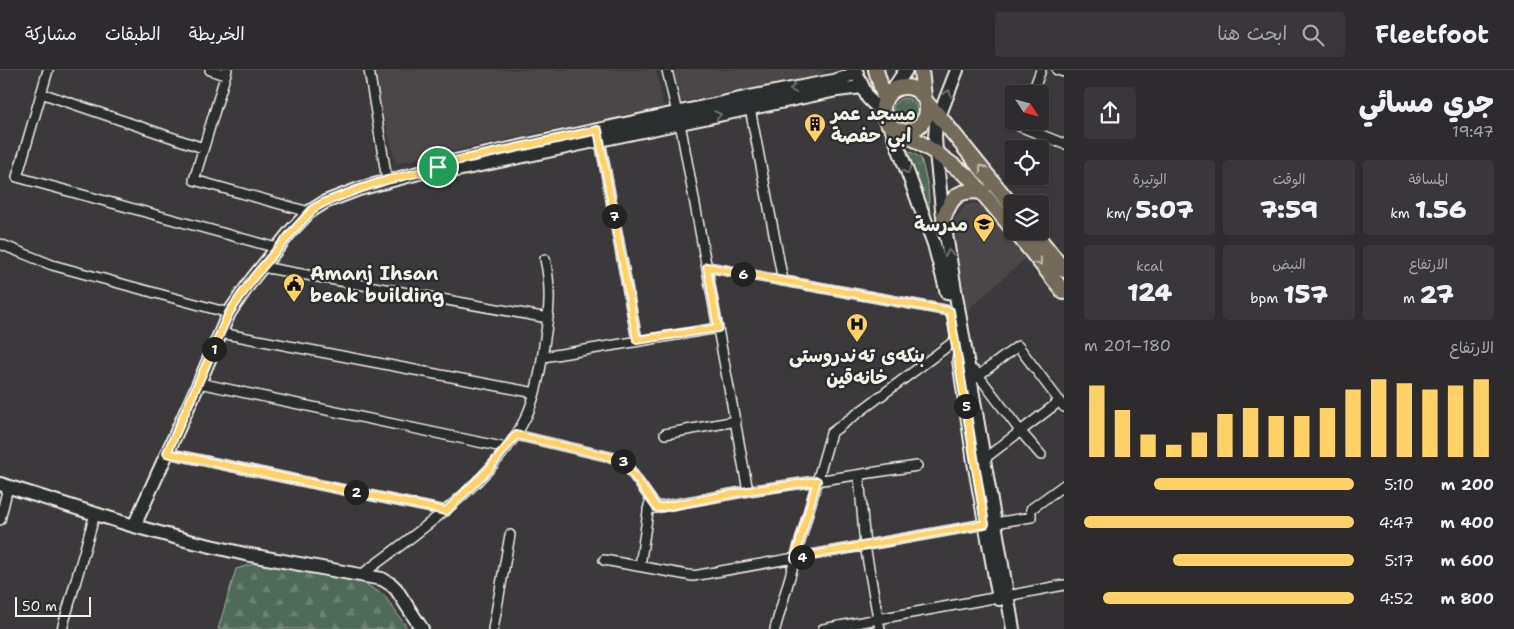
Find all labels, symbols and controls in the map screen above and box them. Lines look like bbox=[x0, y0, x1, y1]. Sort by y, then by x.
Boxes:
search box bbox=[995, 12, 1345, 57]
text: Fleetfoot bbox=[1375, 19, 1489, 51]
text: ابحث هنا bbox=[1217, 21, 1287, 46]
icon: search bbox=[1299, 21, 1327, 49]
text: مشاركة bbox=[25, 22, 77, 46]
text: الطبقات bbox=[105, 22, 161, 46]
text: الخريطة bbox=[189, 22, 245, 46]
one-way arrow bbox=[788, 83, 797, 93]
text: جري مسائي bbox=[1359, 83, 1494, 121]
north arrow bbox=[1004, 85, 1049, 130]
map controls bbox=[1004, 85, 1049, 240]
button: share bbox=[1084, 87, 1136, 139]
one-way arrow bbox=[942, 89, 952, 98]
place label: مسجد عمر ابي حفصة bbox=[829, 101, 916, 152]
one-way arrow bbox=[714, 110, 723, 121]
building icon: مسجد عمر ابي حفصة bbox=[803, 112, 827, 143]
text: 19:47 bbox=[1452, 121, 1494, 142]
button: locate bbox=[1004, 140, 1049, 185]
pin bbox=[417, 146, 459, 188]
icon: arrive bbox=[424, 153, 452, 181]
one-way arrow bbox=[978, 165, 987, 174]
one-way arrow bbox=[901, 166, 911, 175]
text: الوتيرة bbox=[1133, 170, 1167, 188]
text: الوقت bbox=[1273, 170, 1305, 188]
text: المسافة bbox=[1408, 170, 1448, 188]
text: 5:07 bbox=[1135, 192, 1193, 226]
text: 7:59 bbox=[1260, 192, 1318, 226]
text: 1.56 bbox=[1415, 192, 1467, 226]
button: layers bbox=[1004, 195, 1049, 240]
pin: 7 bbox=[602, 204, 626, 228]
text: /km bbox=[1106, 204, 1135, 222]
text: km bbox=[1390, 204, 1415, 222]
text: 7 bbox=[610, 207, 619, 225]
place label: مدرسة bbox=[914, 212, 968, 237]
school or university icon: مدرسة bbox=[972, 212, 996, 243]
one-way arrow bbox=[944, 249, 955, 257]
text: النبض bbox=[1272, 255, 1306, 273]
text: الارتفاع bbox=[1409, 255, 1448, 273]
one-way arrow bbox=[1034, 256, 1042, 265]
text: kcal bbox=[1136, 257, 1163, 275]
place label: Amanj Ihsan beak building bbox=[310, 261, 444, 308]
pin: 6 bbox=[730, 262, 756, 286]
text: 6 bbox=[739, 265, 748, 283]
public building icon: Amanj Ihsan beak building bbox=[282, 272, 306, 303]
text: 124 bbox=[1127, 275, 1172, 309]
text: 157 bbox=[1283, 277, 1328, 311]
text: 27 bbox=[1420, 277, 1454, 311]
text: bpm bbox=[1250, 289, 1283, 307]
text: m bbox=[1403, 289, 1420, 307]
hospital icon: بنکەی تەندروستی خانەقین bbox=[845, 312, 869, 343]
text: 180–201 m bbox=[1084, 335, 1171, 356]
pin: 1 bbox=[202, 336, 226, 362]
text: الارتفاع bbox=[1449, 337, 1494, 358]
text: 1 bbox=[211, 340, 218, 358]
place label: بنکەی تەندروستی خانەقین bbox=[789, 343, 925, 390]
pin: 5 bbox=[954, 394, 978, 418]
text: 5 bbox=[962, 397, 971, 415]
pin: 3 bbox=[610, 448, 636, 474]
text: 3 bbox=[619, 452, 628, 470]
text: 5:10 bbox=[1384, 474, 1414, 495]
text: 200 m bbox=[1441, 474, 1494, 495]
pin: 2 bbox=[344, 480, 368, 504]
text: 2 bbox=[352, 483, 361, 501]
text: 4:47 bbox=[1379, 512, 1414, 533]
text: 400 m bbox=[1440, 512, 1494, 533]
pin: 4 bbox=[790, 544, 814, 570]
text: 4 bbox=[798, 548, 807, 566]
text: 5:17 bbox=[1384, 550, 1414, 571]
text: 600 m bbox=[1440, 550, 1494, 571]
text: 4:52 bbox=[1379, 588, 1414, 609]
text: 800 m bbox=[1440, 588, 1494, 609]
scale bar bbox=[15, 594, 91, 617]
text: 50 m bbox=[22, 597, 57, 615]

